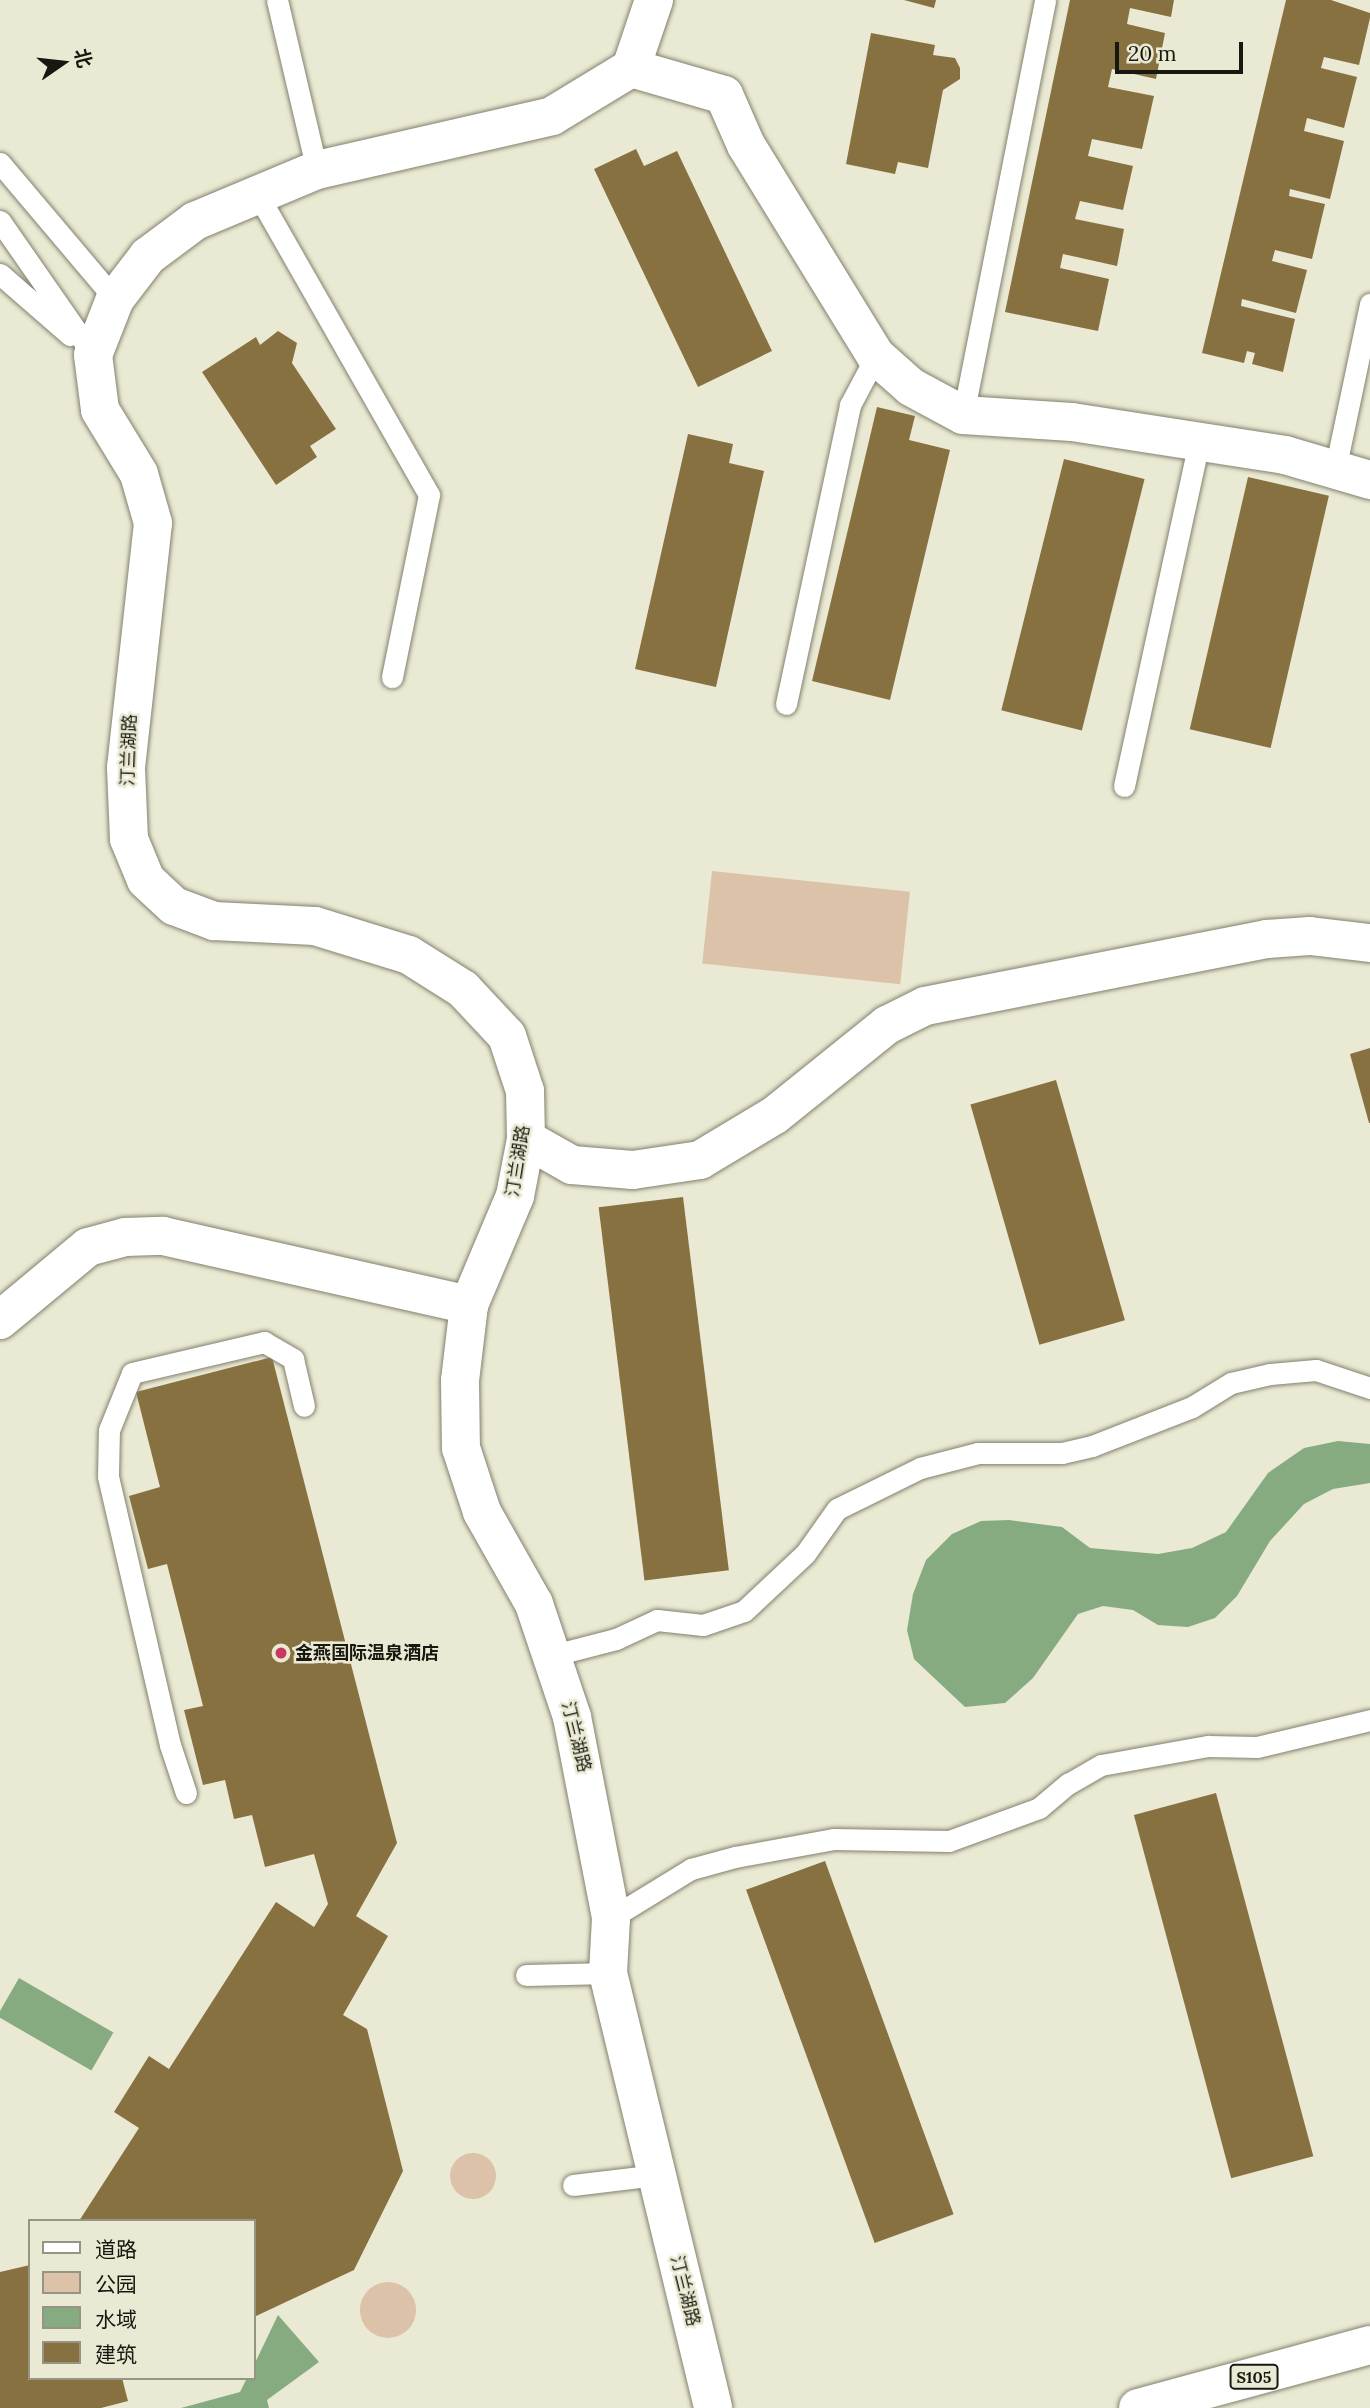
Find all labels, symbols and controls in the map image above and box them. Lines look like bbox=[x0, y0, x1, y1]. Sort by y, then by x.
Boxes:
north arrow bbox=[28, 28, 98, 98]
scale bar bbox=[1118, 28, 1246, 72]
text: 20 m bbox=[1128, 40, 1177, 67]
text: 北 bbox=[69, 46, 97, 70]
street label: 汀兰湖路 bbox=[117, 714, 141, 786]
street label: 汀兰湖路 bbox=[502, 1124, 534, 1198]
place label: 金燕国际温泉酒店 bbox=[295, 1642, 439, 1664]
marker: 金燕国际温泉酒店 bbox=[273, 1645, 289, 1661]
street label: 汀兰湖路 bbox=[557, 1699, 595, 1775]
legend bbox=[28, 2219, 256, 2380]
text: 道路 bbox=[95, 2236, 137, 2263]
street label: 汀兰湖路 bbox=[666, 2253, 704, 2329]
text: 公园 bbox=[95, 2271, 137, 2298]
text: 水域 bbox=[95, 2306, 137, 2333]
text: 建筑 bbox=[95, 2341, 137, 2368]
road number: S105 bbox=[1230, 2364, 1278, 2390]

